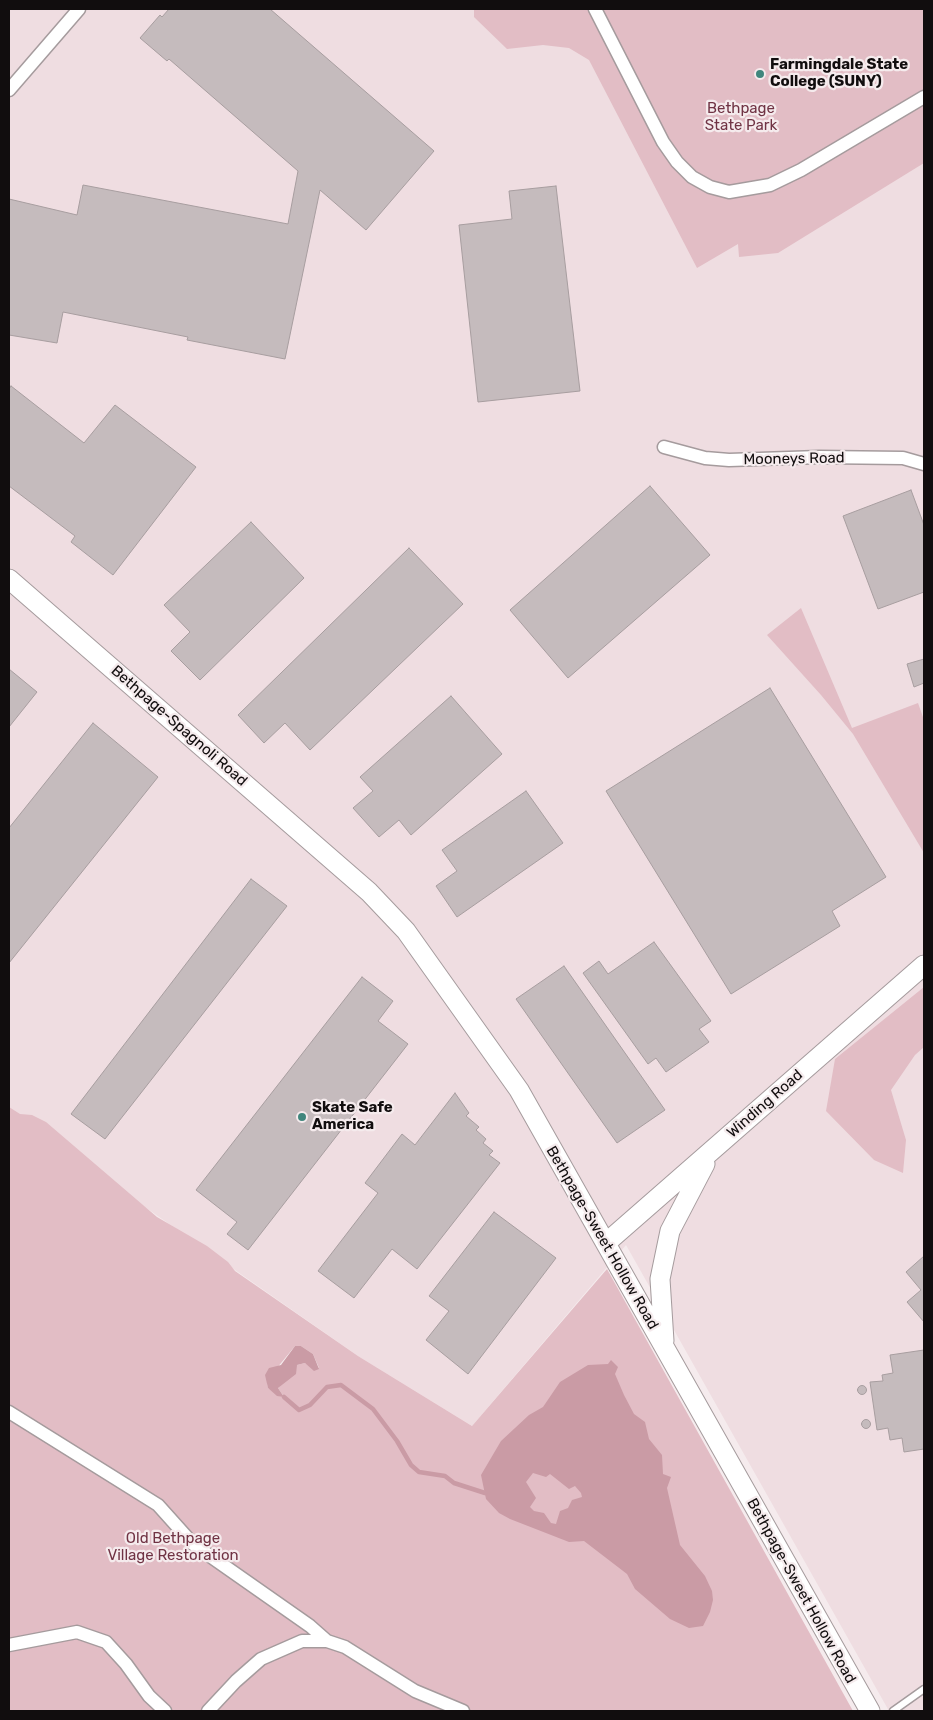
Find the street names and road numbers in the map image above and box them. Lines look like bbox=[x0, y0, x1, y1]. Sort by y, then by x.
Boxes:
street label: Mooneys Road bbox=[743, 449, 845, 469]
street label: Bethpage-Spagnoli Road bbox=[107, 662, 251, 790]
street label: Winding Road bbox=[723, 1066, 807, 1142]
street label: Bethpage-Sweet Hollow Road bbox=[542, 1143, 662, 1333]
street label: Bethpage-Sweet Hollow Road bbox=[743, 1495, 859, 1687]

